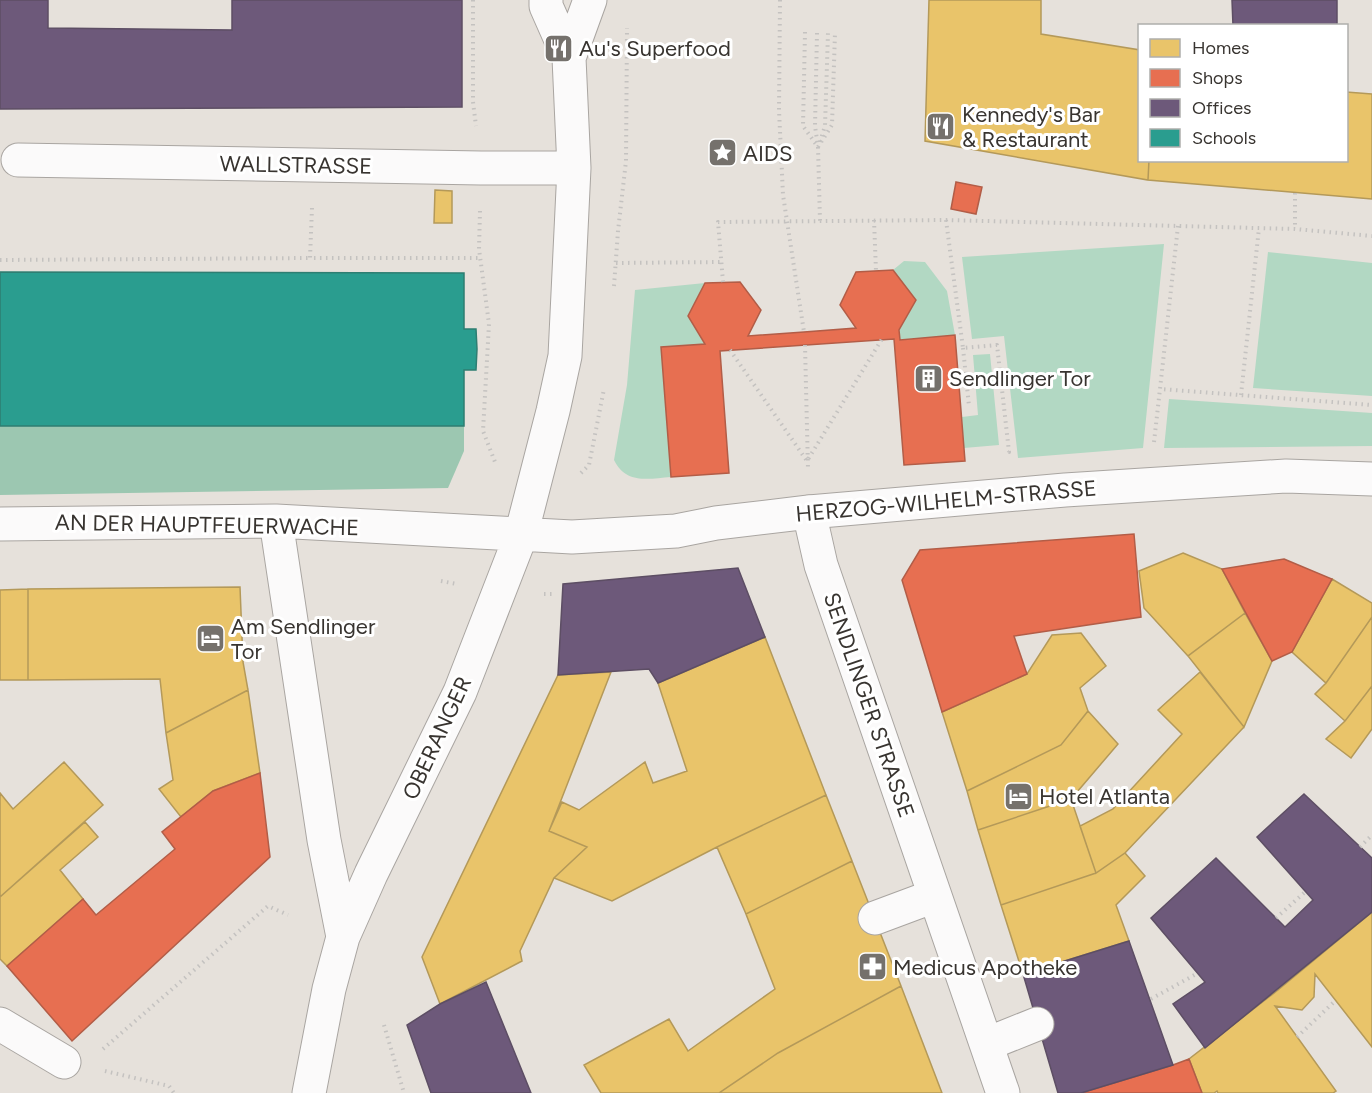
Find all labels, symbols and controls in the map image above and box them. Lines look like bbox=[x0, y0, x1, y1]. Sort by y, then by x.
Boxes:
legend bbox=[1138, 24, 1348, 162]
restaurant icon: Au's Superfood bbox=[542, 32, 574, 64]
place label: Au's Superfood bbox=[579, 35, 731, 62]
text: Homes bbox=[1192, 37, 1250, 59]
text: Shops bbox=[1192, 67, 1243, 89]
text: Offices bbox=[1192, 97, 1251, 119]
place label: Kennedy's Bar & Restaurant bbox=[962, 101, 1101, 153]
restaurant icon: Kennedy's Bar & Restaurant bbox=[925, 111, 957, 143]
text: Schools bbox=[1192, 127, 1256, 149]
place icon: AIDS bbox=[706, 137, 738, 169]
place label: AIDS bbox=[743, 140, 793, 167]
street label: WALLSTRASSE bbox=[219, 150, 373, 180]
building icon: Sendlinger Tor bbox=[912, 362, 944, 394]
place label: Sendlinger Tor bbox=[949, 365, 1091, 392]
street label: HERZOG-WILHELM-STRASSE bbox=[794, 474, 1098, 528]
street label: AN DER HAUPTFEUERWACHE bbox=[55, 509, 359, 541]
street label: SENDLINGER STRASSE bbox=[818, 589, 920, 821]
place label: Am Sendlinger Tor bbox=[231, 613, 376, 665]
hotel icon: Am Sendlinger Tor bbox=[194, 623, 226, 655]
street label: OBERANGER bbox=[397, 672, 477, 804]
hotel icon: Hotel Atlanta bbox=[1002, 780, 1034, 812]
place label: Hotel Atlanta bbox=[1039, 783, 1170, 810]
pharmacy icon: Medicus Apotheke bbox=[856, 951, 888, 983]
place label: Medicus Apotheke bbox=[893, 954, 1077, 981]

